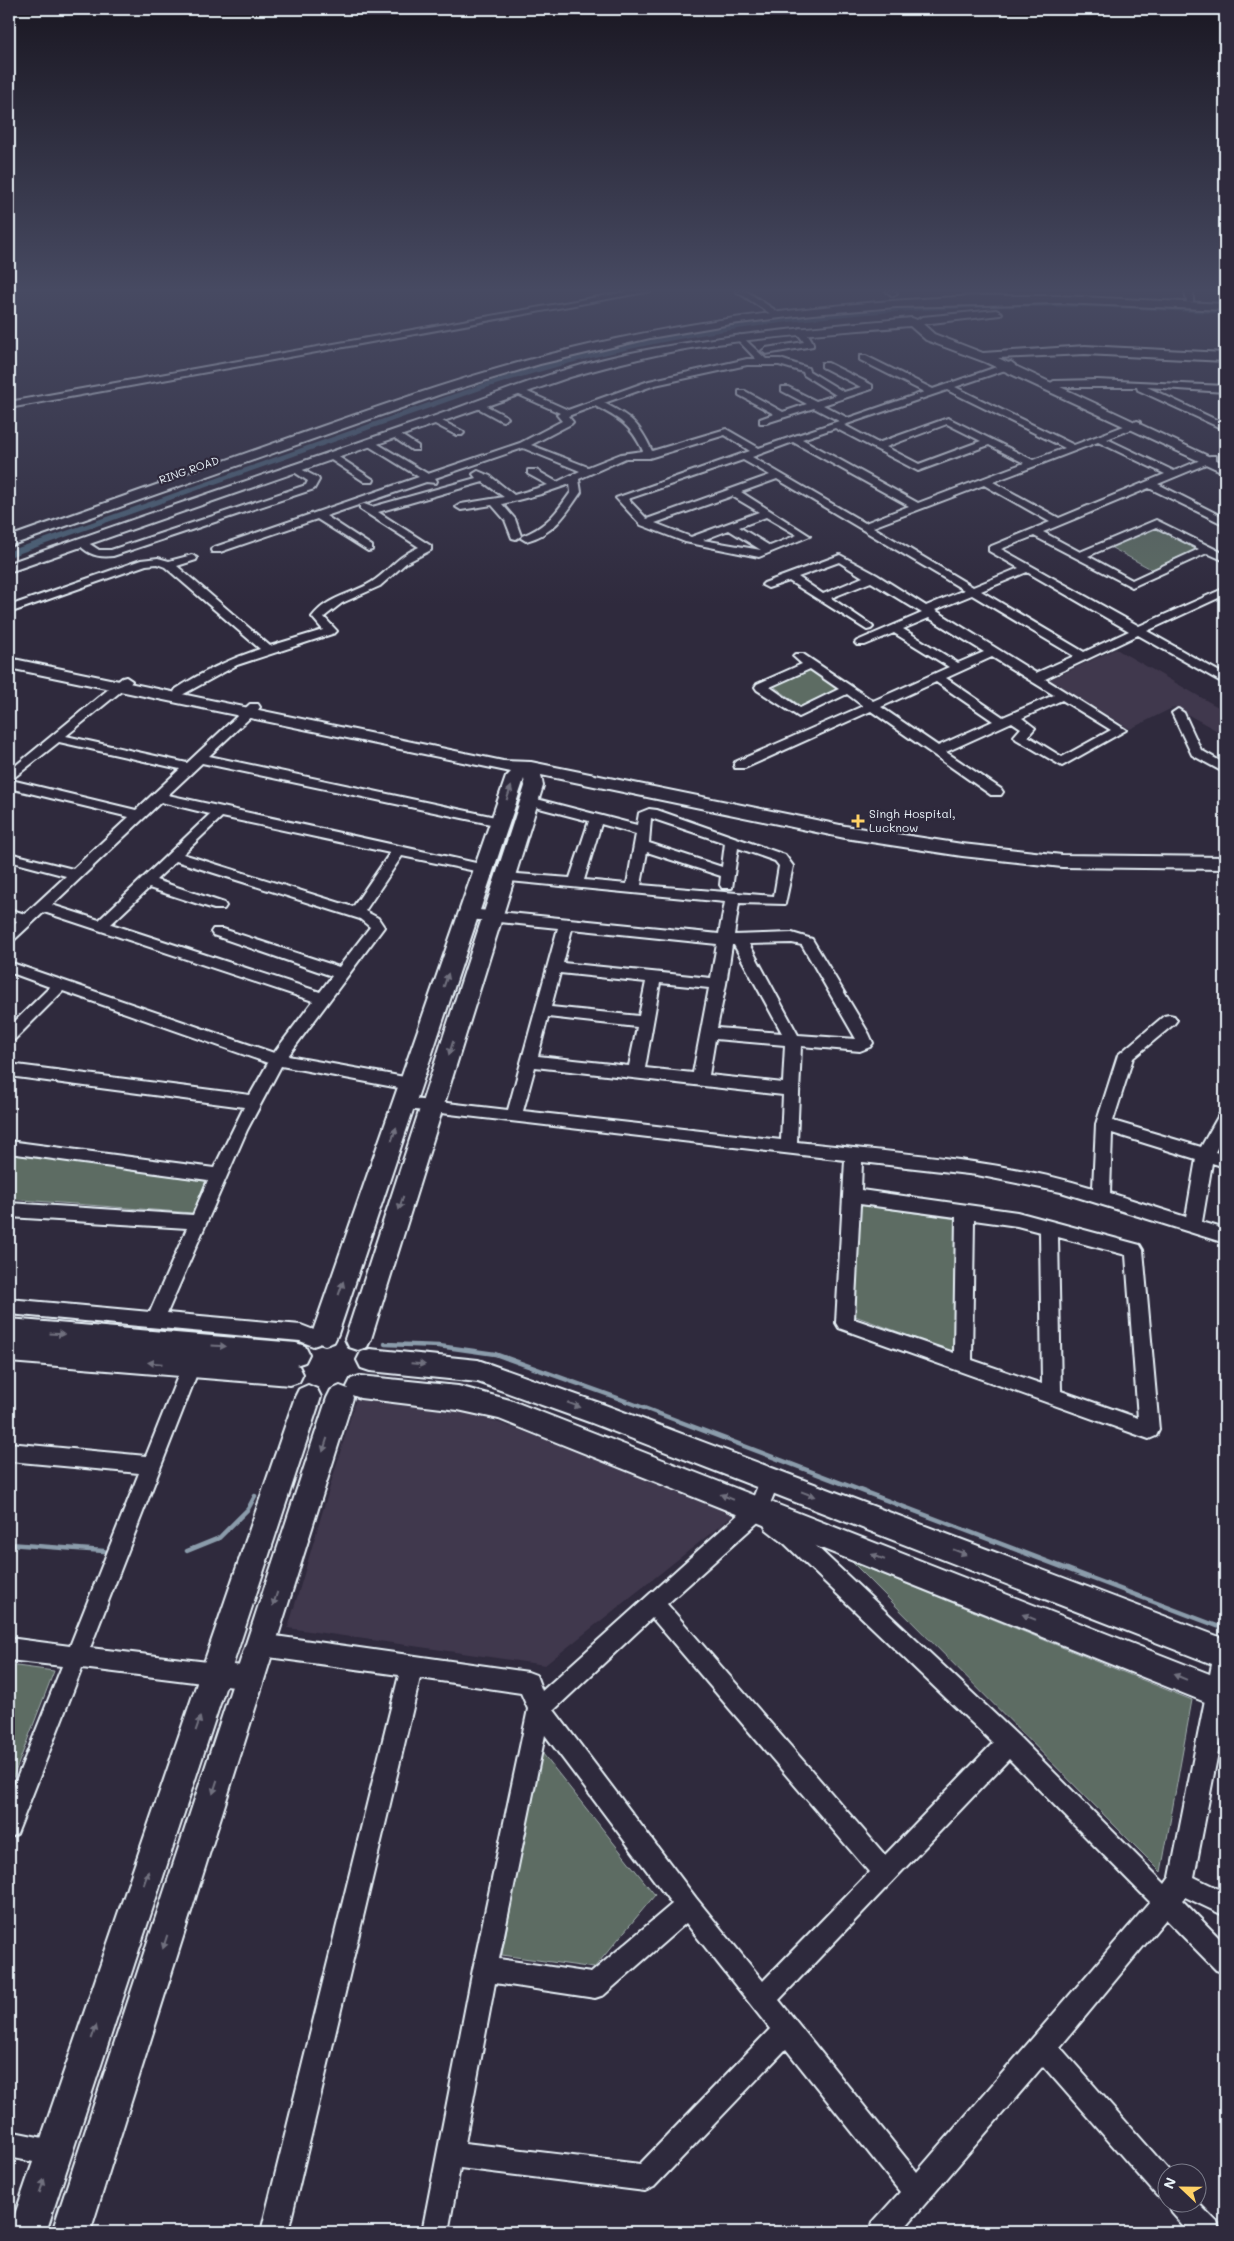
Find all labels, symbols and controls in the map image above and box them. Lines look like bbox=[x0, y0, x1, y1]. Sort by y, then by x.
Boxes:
street label: RING ROAD bbox=[157, 452, 221, 487]
one-way arrow bbox=[506, 786, 514, 801]
place label: Singh Hospital, Lucknow bbox=[869, 805, 956, 835]
marker: Singh Hospital, Lucknow bbox=[851, 814, 865, 828]
one-way arrow bbox=[442, 972, 450, 987]
one-way arrow bbox=[446, 1041, 454, 1056]
one-way arrow bbox=[390, 1126, 398, 1141]
one-way arrow bbox=[397, 1195, 405, 1210]
one-way arrow bbox=[337, 1280, 345, 1295]
one-way arrow bbox=[50, 1330, 66, 1338]
one-way arrow bbox=[212, 1342, 228, 1350]
one-way arrow bbox=[146, 1359, 162, 1367]
one-way arrow bbox=[410, 1361, 426, 1369]
one-way arrow bbox=[567, 1402, 582, 1409]
one-way arrow bbox=[321, 1437, 328, 1452]
one-way arrow bbox=[801, 1490, 816, 1498]
one-way arrow bbox=[719, 1493, 734, 1501]
one-way arrow bbox=[953, 1548, 968, 1556]
one-way arrow bbox=[870, 1553, 885, 1561]
one-way arrow bbox=[271, 1592, 279, 1607]
one-way arrow bbox=[1021, 1613, 1036, 1621]
one-way arrow bbox=[1172, 1673, 1187, 1681]
one-way arrow bbox=[195, 1716, 203, 1731]
one-way arrow bbox=[210, 1780, 218, 1795]
one-way arrow bbox=[143, 1870, 151, 1885]
one-way arrow bbox=[161, 1934, 168, 1949]
one-way arrow bbox=[91, 2024, 99, 2039]
north arrow bbox=[1156, 2164, 1206, 2214]
text: N bbox=[1159, 2174, 1180, 2191]
one-way arrow bbox=[39, 2178, 47, 2193]

